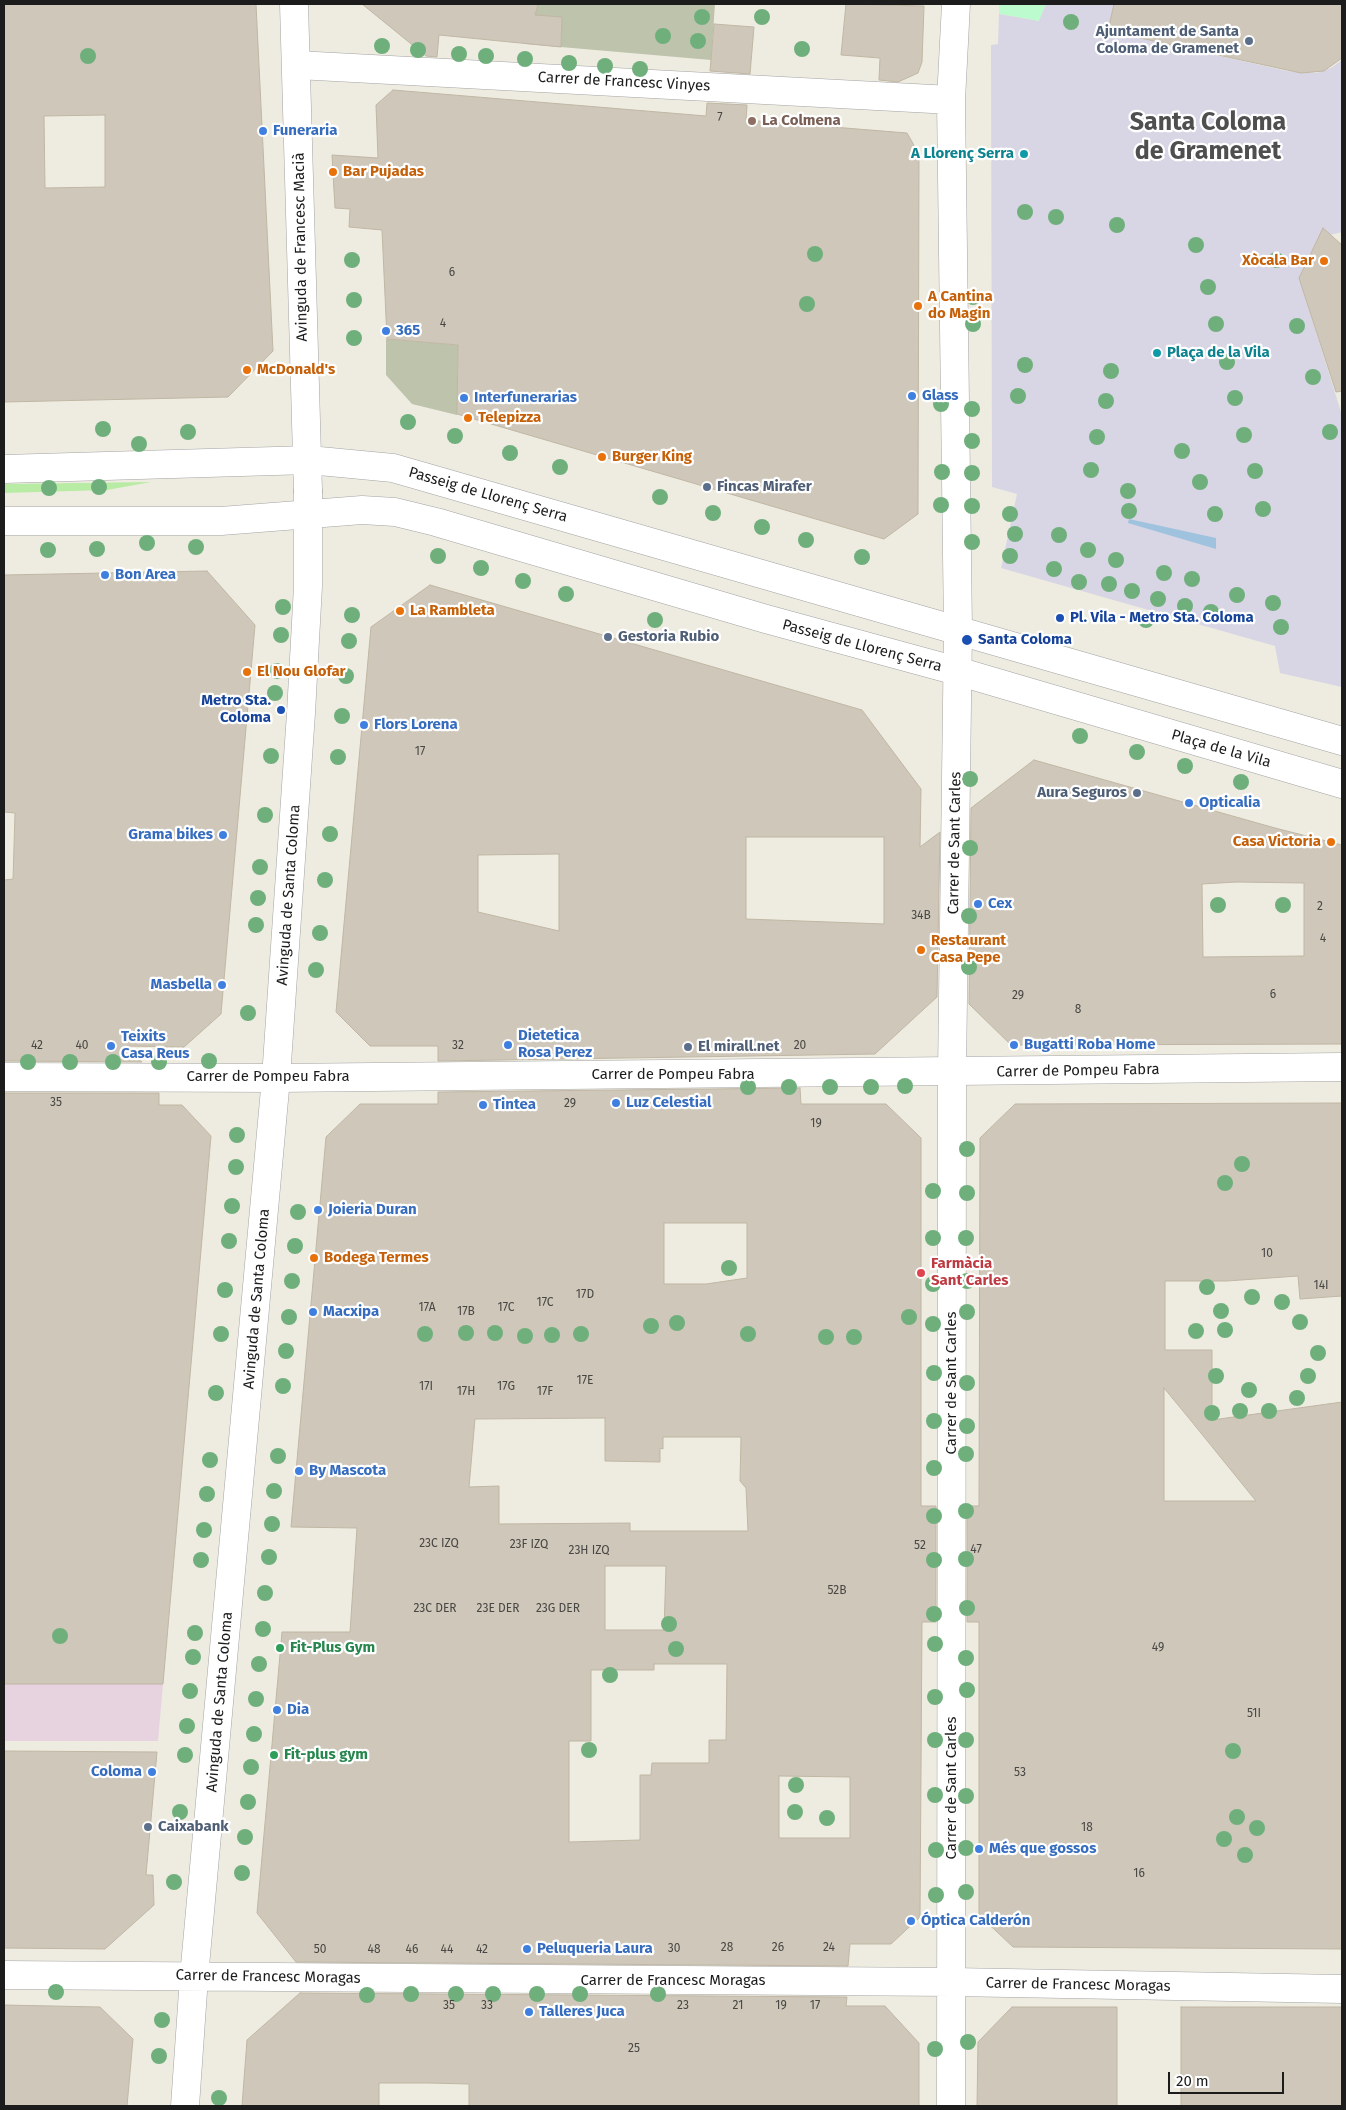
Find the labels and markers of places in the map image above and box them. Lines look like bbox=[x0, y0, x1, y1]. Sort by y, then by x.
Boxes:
place label: Ajuntament de Santa Coloma de Gramenet bbox=[1096, 23, 1239, 58]
marker: Ajuntament de Santa Coloma de Gramenet bbox=[1243, 35, 1255, 47]
place label: La Colmena bbox=[762, 112, 841, 130]
marker: La Colmena bbox=[746, 115, 758, 127]
place label: Funeraria bbox=[273, 122, 337, 140]
marker: Funeraria bbox=[257, 125, 269, 137]
place label: A Llorenç Serra bbox=[911, 145, 1014, 163]
marker: A Llorenç Serra bbox=[1018, 148, 1030, 160]
place label: Bar Pujadas bbox=[343, 163, 424, 181]
marker: Bar Pujadas bbox=[327, 166, 339, 178]
place label: Xòcala Bar bbox=[1242, 252, 1314, 270]
marker: Xòcala Bar bbox=[1318, 255, 1330, 267]
place label: A Cantina do Magin bbox=[928, 288, 993, 323]
marker: A Cantina do Magin bbox=[912, 300, 924, 312]
place label: 365 bbox=[396, 322, 420, 340]
marker: 365 bbox=[380, 325, 392, 337]
place label: Plaça de la Vila bbox=[1167, 344, 1270, 362]
marker: Plaça de la Vila bbox=[1151, 347, 1163, 359]
place label: McDonald's bbox=[257, 361, 335, 379]
marker: McDonald's bbox=[241, 364, 253, 376]
place label: Glass bbox=[922, 387, 959, 405]
place label: Interfunerarias bbox=[474, 389, 577, 407]
marker: Glass bbox=[906, 390, 918, 402]
marker: Interfunerarias bbox=[458, 392, 470, 404]
place label: Telepizza bbox=[478, 409, 541, 427]
marker: Telepizza bbox=[462, 412, 474, 424]
place label: Burger King bbox=[612, 448, 692, 466]
marker: Burger King bbox=[596, 451, 608, 463]
place label: Fincas Mirafer bbox=[717, 478, 812, 496]
marker: Fincas Mirafer bbox=[701, 481, 713, 493]
place label: Bon Area bbox=[115, 566, 176, 584]
marker: Bon Area bbox=[99, 569, 111, 581]
place label: La Rambleta bbox=[410, 602, 495, 620]
marker: La Rambleta bbox=[394, 605, 406, 617]
place label: Pl. Vila - Metro Sta. Coloma bbox=[1070, 609, 1254, 627]
marker: Pl. Vila - Metro Sta. Coloma bbox=[1054, 612, 1066, 624]
place label: Gestoria Rubio bbox=[618, 628, 719, 646]
marker: Gestoria Rubio bbox=[602, 631, 614, 643]
place label: Santa Coloma bbox=[978, 631, 1072, 649]
marker: Santa Coloma bbox=[960, 633, 974, 647]
place label: El Nou Glofar bbox=[257, 663, 346, 681]
marker: El Nou Glofar bbox=[241, 666, 253, 678]
place label: Metro Sta. Coloma bbox=[201, 692, 271, 727]
marker: Metro Sta. Coloma bbox=[275, 704, 287, 716]
place label: Flors Lorena bbox=[374, 716, 458, 734]
marker: Flors Lorena bbox=[358, 719, 370, 731]
place label: Aura Seguros bbox=[1037, 784, 1127, 802]
marker: Aura Seguros bbox=[1131, 787, 1143, 799]
place label: Opticalia bbox=[1199, 794, 1260, 812]
marker: Opticalia bbox=[1183, 797, 1195, 809]
place label: Grama bikes bbox=[128, 826, 213, 844]
marker: Grama bikes bbox=[217, 829, 229, 841]
place label: Casa Victoria bbox=[1233, 833, 1321, 851]
marker: Casa Victoria bbox=[1325, 836, 1337, 848]
place label: Cex bbox=[988, 895, 1012, 913]
marker: Cex bbox=[972, 898, 984, 910]
place label: Restaurant Casa Pepe bbox=[931, 932, 1006, 967]
marker: Restaurant Casa Pepe bbox=[915, 944, 927, 956]
place label: Masbella bbox=[151, 976, 212, 994]
marker: Masbella bbox=[216, 979, 228, 991]
place label: Dietetica Rosa Perez bbox=[518, 1027, 592, 1062]
place label: Teixits Casa Reus bbox=[121, 1028, 190, 1063]
place label: Bugatti Roba Home bbox=[1024, 1036, 1155, 1054]
place label: El mirall.net bbox=[698, 1038, 780, 1056]
marker: Dietetica Rosa Perez bbox=[502, 1039, 514, 1051]
marker: Bugatti Roba Home bbox=[1008, 1039, 1020, 1051]
marker: Teixits Casa Reus bbox=[105, 1040, 117, 1052]
marker: El mirall.net bbox=[682, 1041, 694, 1053]
place label: Luz Celestial bbox=[626, 1094, 712, 1112]
place label: Tintea bbox=[493, 1096, 536, 1114]
marker: Luz Celestial bbox=[610, 1097, 622, 1109]
marker: Tintea bbox=[477, 1099, 489, 1111]
place label: Joieria Duran bbox=[328, 1201, 417, 1219]
marker: Joieria Duran bbox=[312, 1204, 324, 1216]
place label: Bodega Termes bbox=[324, 1249, 429, 1267]
marker: Bodega Termes bbox=[308, 1252, 320, 1264]
place label: Farmàcia Sant Carles bbox=[931, 1255, 1008, 1290]
marker: Farmàcia Sant Carles bbox=[915, 1267, 927, 1279]
place label: Macxipa bbox=[323, 1303, 379, 1321]
marker: Macxipa bbox=[307, 1306, 319, 1318]
place label: By Mascota bbox=[309, 1462, 386, 1480]
marker: By Mascota bbox=[293, 1465, 305, 1477]
place label: Fit-Plus Gym bbox=[290, 1639, 375, 1657]
marker: Fit-Plus Gym bbox=[274, 1642, 286, 1654]
place label: Dia bbox=[287, 1701, 309, 1719]
marker: Dia bbox=[271, 1704, 283, 1716]
place label: Fit-plus gym bbox=[284, 1746, 368, 1764]
marker: Fit-plus gym bbox=[268, 1749, 280, 1761]
place label: Coloma bbox=[91, 1763, 142, 1781]
marker: Coloma bbox=[146, 1766, 158, 1778]
place label: Caixabank bbox=[158, 1818, 229, 1836]
marker: Caixabank bbox=[142, 1821, 154, 1833]
place label: Més que gossos bbox=[989, 1840, 1096, 1858]
marker: Més que gossos bbox=[973, 1843, 985, 1855]
place label: Óptica Calderón bbox=[921, 1912, 1030, 1930]
marker: Óptica Calderón bbox=[905, 1915, 917, 1927]
place label: Peluqueria Laura bbox=[537, 1940, 653, 1958]
marker: Peluqueria Laura bbox=[521, 1943, 533, 1955]
place label: Talleres Juca bbox=[539, 2003, 625, 2021]
marker: Talleres Juca bbox=[523, 2006, 535, 2018]

